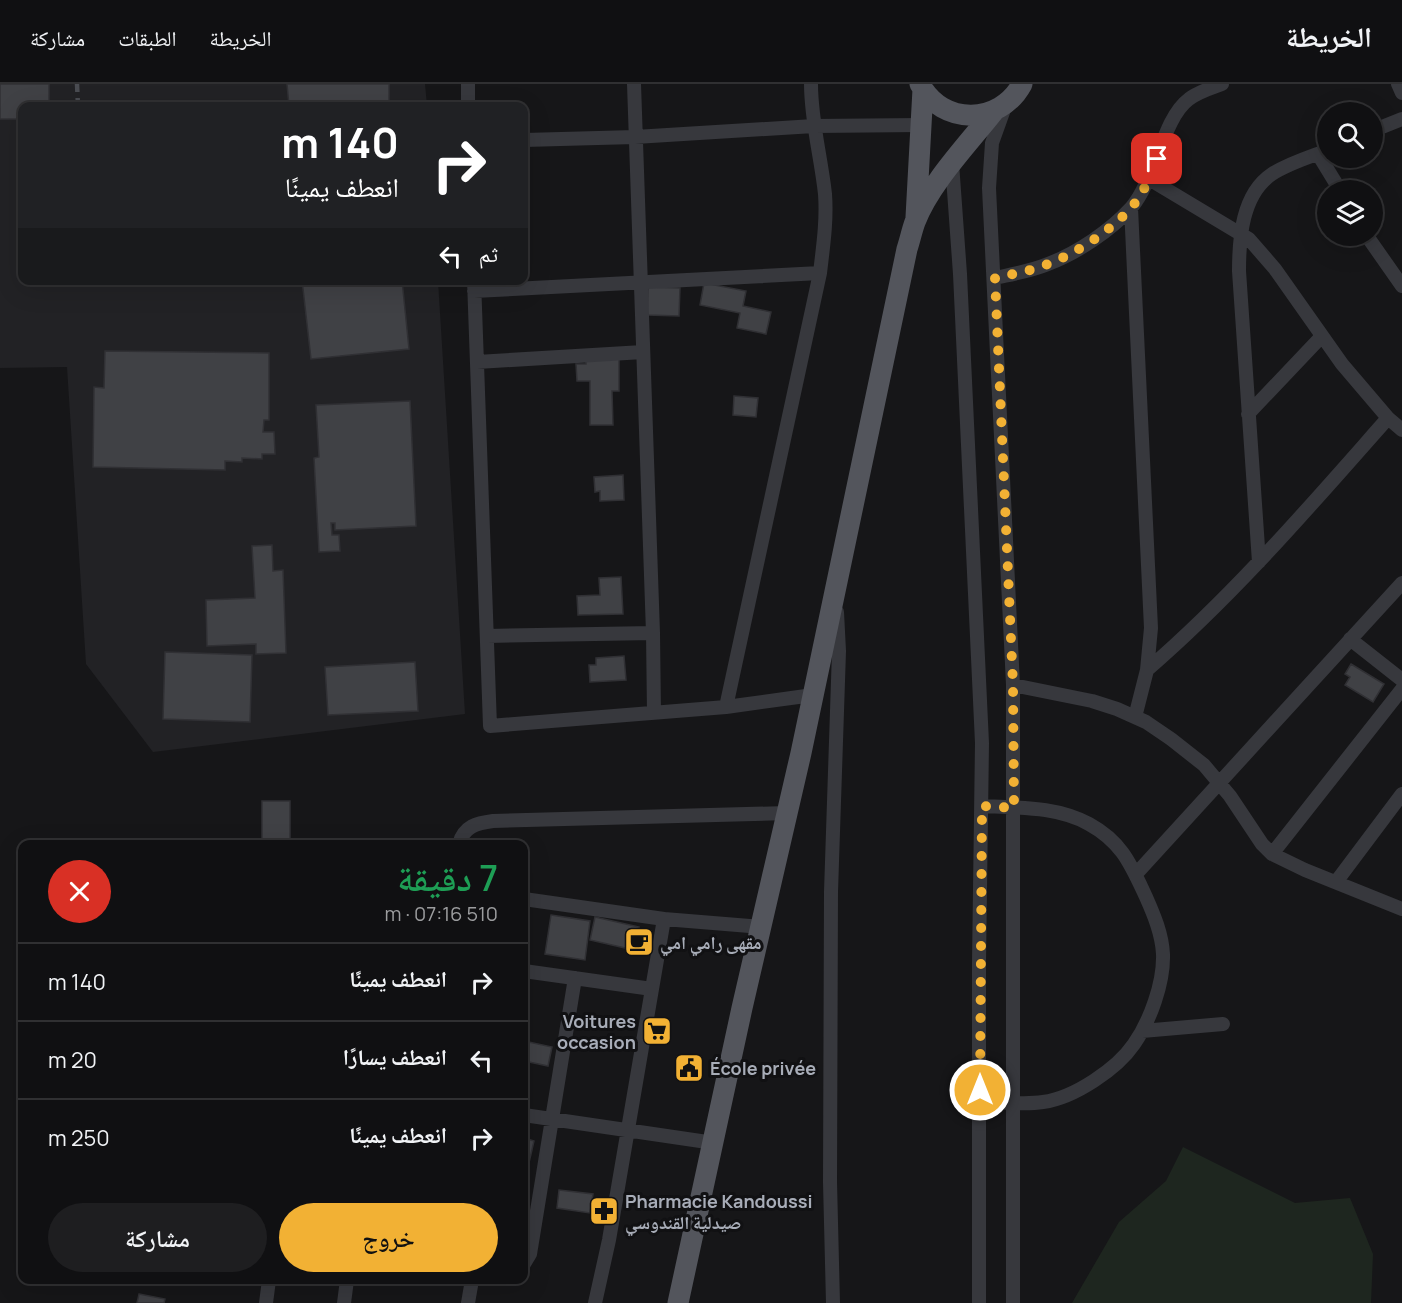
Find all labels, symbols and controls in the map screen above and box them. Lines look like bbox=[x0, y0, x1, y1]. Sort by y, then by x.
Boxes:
text: الخريطة bbox=[1286, 17, 1372, 55]
text: مشاركة bbox=[30, 24, 85, 52]
text: الطبقات bbox=[118, 24, 177, 52]
text: الخريطة bbox=[210, 24, 271, 52]
map controls bbox=[1317, 102, 1383, 246]
button: search bbox=[1317, 102, 1383, 168]
text: 140 m bbox=[281, 113, 399, 171]
icon: right bbox=[420, 126, 498, 204]
pin bbox=[1131, 133, 1182, 184]
icon: arrive bbox=[1140, 142, 1173, 175]
text: انعطف يمينًا bbox=[285, 168, 399, 205]
button: layers bbox=[1317, 180, 1383, 246]
text: ثم bbox=[479, 239, 498, 269]
icon: left bbox=[434, 240, 467, 273]
text: 7 دقيقة bbox=[397, 853, 498, 902]
button: close bbox=[48, 860, 111, 923]
text: 510 m · 07:16 bbox=[385, 900, 498, 927]
cafe icon: مقهى رامي امي bbox=[623, 926, 655, 958]
place label: مقهى رامي امي bbox=[660, 930, 762, 957]
text: انعطف يمينًا bbox=[349, 964, 447, 994]
icon: right bbox=[465, 966, 498, 999]
text: 140 m bbox=[48, 967, 106, 997]
place label: Voitures occasion bbox=[557, 1009, 636, 1054]
supermarket icon: Voitures occasion bbox=[641, 1015, 673, 1047]
text: انعطف يسارًا bbox=[343, 1042, 447, 1072]
icon: left bbox=[465, 1044, 498, 1077]
text: 20 m bbox=[48, 1045, 97, 1075]
public building icon: École privée bbox=[673, 1052, 705, 1084]
place label: École privée bbox=[710, 1056, 816, 1080]
position arrow bbox=[948, 1058, 1012, 1122]
text: انعطف يمينًا bbox=[349, 1120, 447, 1150]
icon: right bbox=[465, 1122, 498, 1155]
text: 250 m bbox=[48, 1123, 110, 1153]
place label: Pharmacie Kandoussi صيدلية القندوسي bbox=[625, 1189, 813, 1237]
pharmacy icon: Pharmacie Kandoussi صيدلية القندوسي bbox=[588, 1195, 620, 1227]
button: مشاركة bbox=[48, 1203, 267, 1272]
button: خروج bbox=[279, 1203, 498, 1272]

